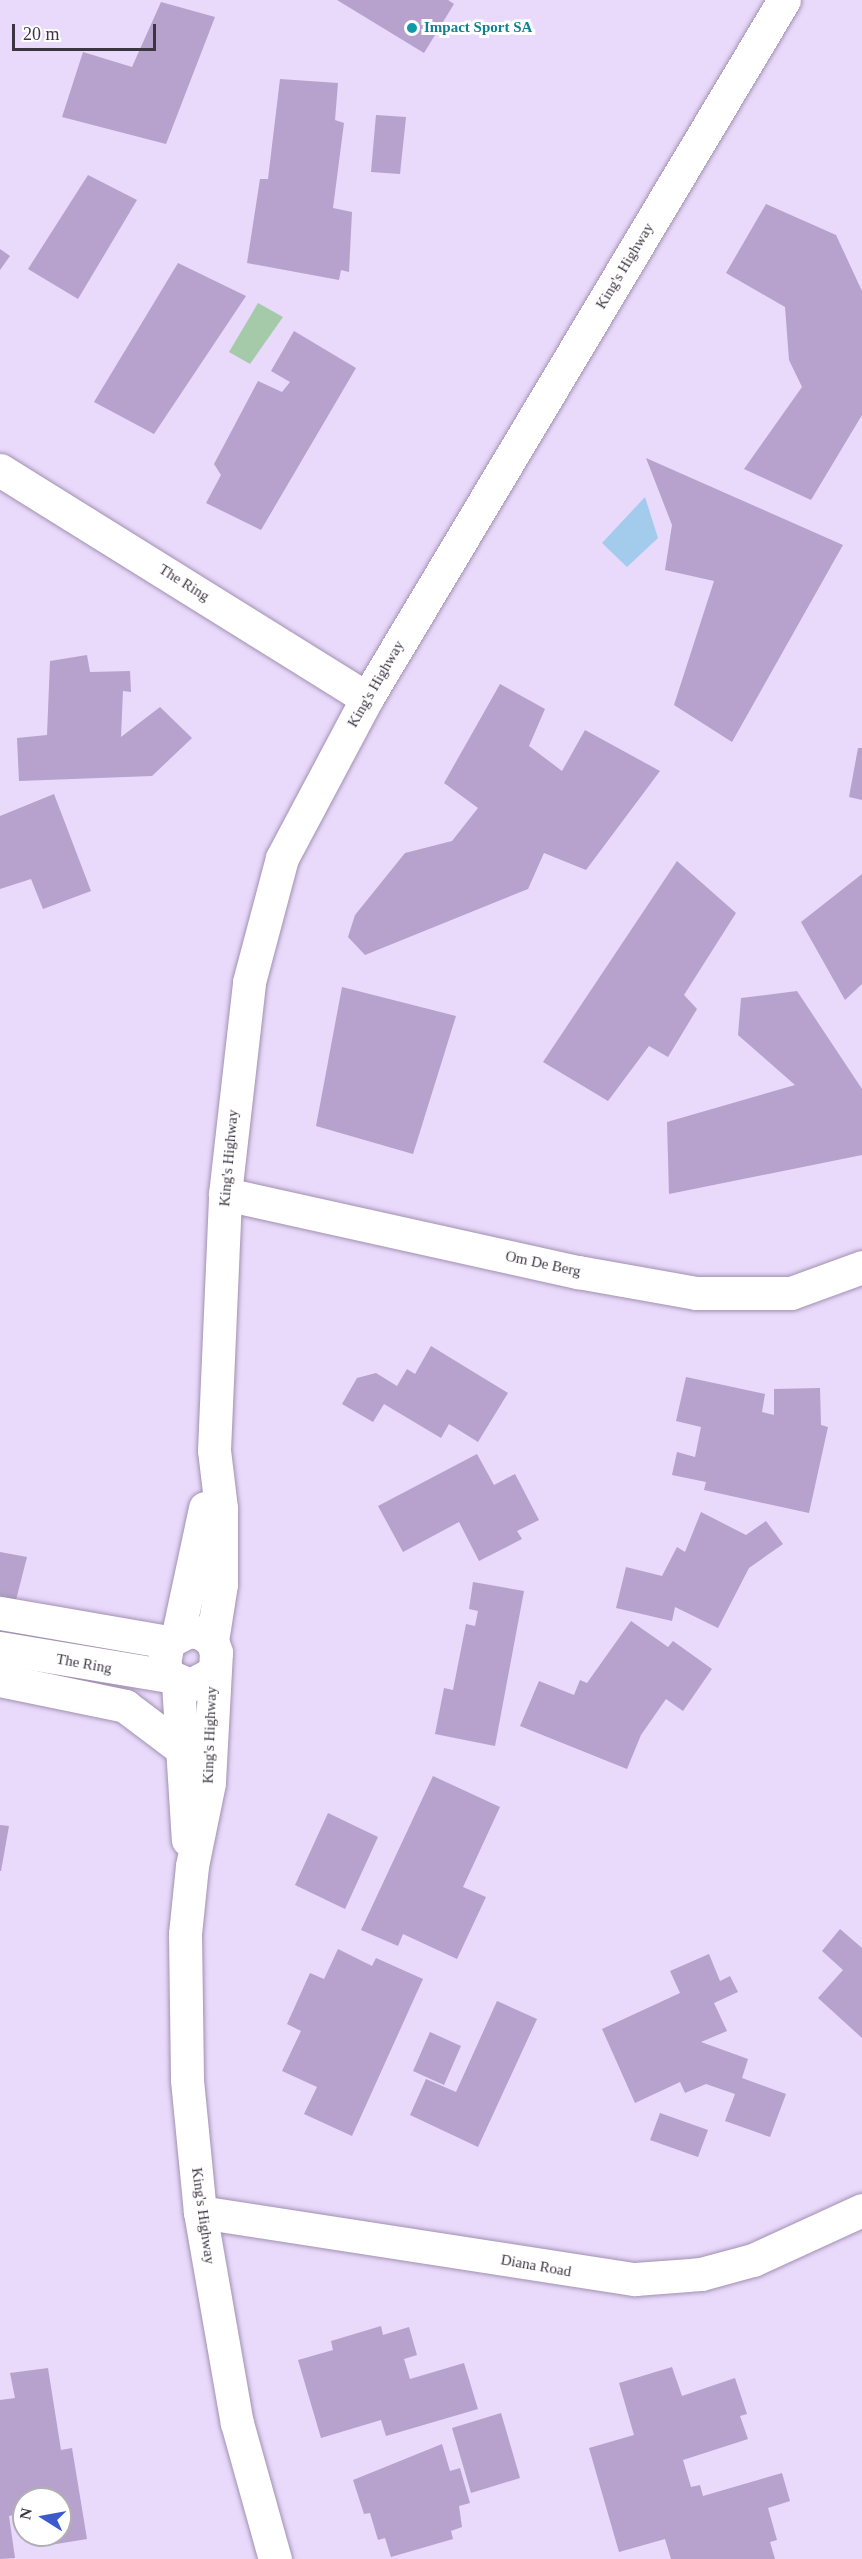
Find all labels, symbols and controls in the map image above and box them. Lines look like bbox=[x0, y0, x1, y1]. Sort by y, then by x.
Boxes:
scale bar bbox=[15, 12, 159, 50]
place label: Impact Sport SA bbox=[424, 19, 532, 37]
marker: Impact Sport SA bbox=[405, 21, 419, 35]
text: 20 m bbox=[23, 24, 60, 44]
street label: King's Highway bbox=[592, 220, 658, 312]
street label: The Ring bbox=[155, 560, 213, 606]
street label: King's Highway bbox=[344, 637, 408, 731]
street label: King's Highway bbox=[216, 1109, 242, 1207]
street label: Om De Berg bbox=[504, 1247, 582, 1281]
street label: The Ring bbox=[55, 1650, 113, 1678]
street label: King's Highway bbox=[199, 1686, 221, 1784]
street label: King's Highway bbox=[187, 2167, 219, 2265]
street label: Diana Road bbox=[499, 2251, 573, 2281]
north arrow bbox=[12, 2487, 72, 2547]
text: N bbox=[16, 2507, 35, 2521]

